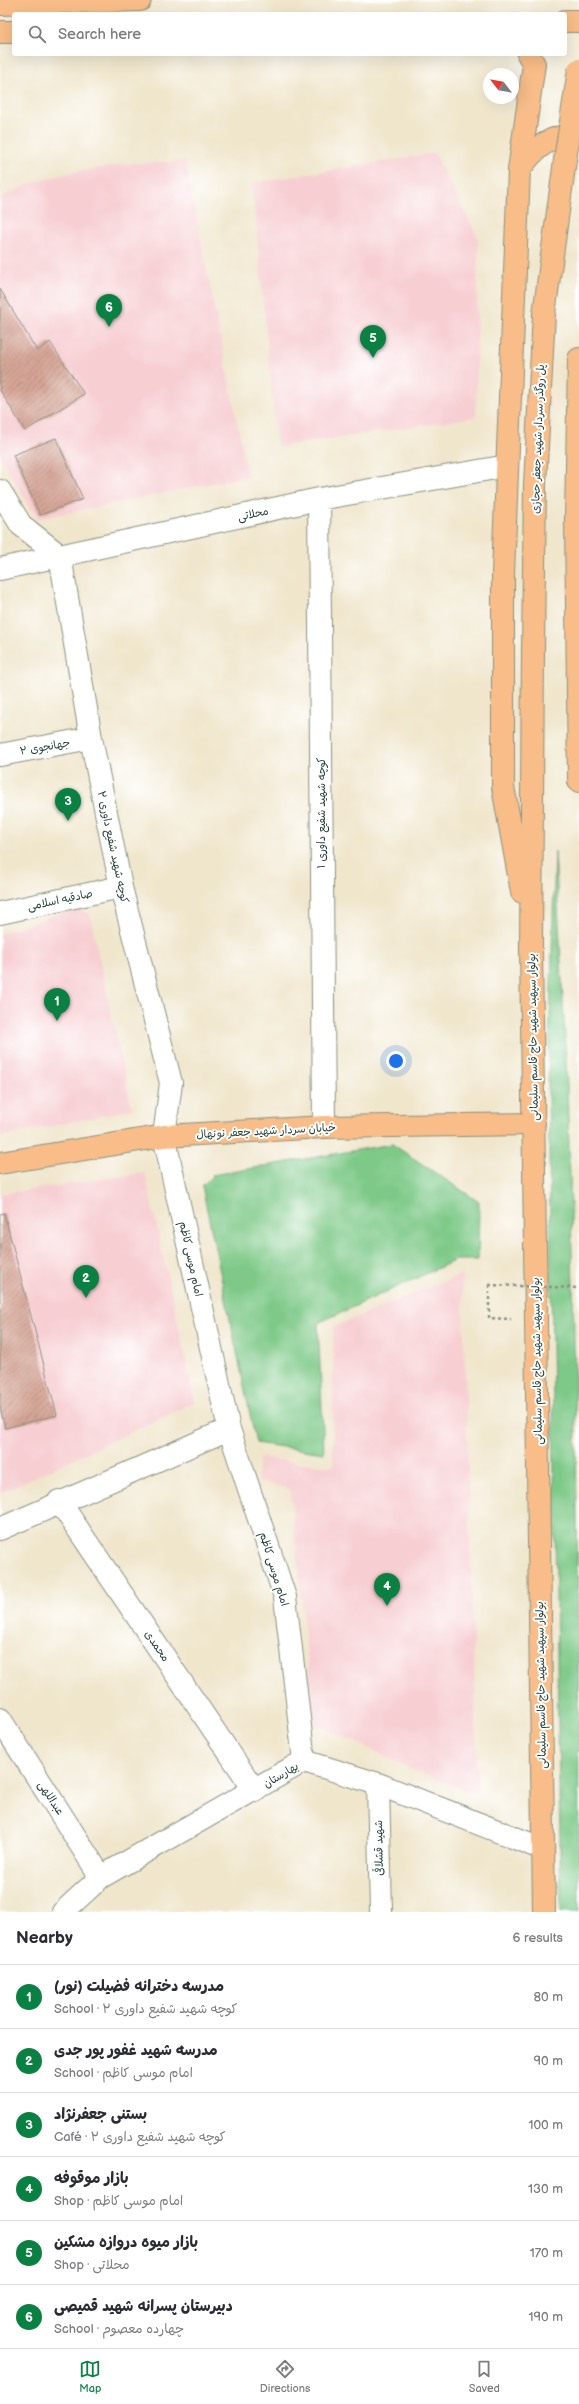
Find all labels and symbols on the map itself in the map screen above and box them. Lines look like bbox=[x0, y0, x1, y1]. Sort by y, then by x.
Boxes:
north arrow bbox=[483, 68, 519, 104]
pin: 6 bbox=[96, 294, 122, 327]
pin: 5 bbox=[360, 325, 386, 358]
street label: پل روگذر سردار شهید جعفر حجازی bbox=[529, 364, 547, 514]
street label: محلاتی bbox=[236, 504, 270, 525]
street label: جهانجوی ۲ bbox=[19, 736, 71, 759]
street label: کوچه شهید شفیع داوری ۱ bbox=[315, 757, 330, 868]
pin: 3 bbox=[55, 788, 81, 821]
street label: کوچه شهید شفیع داوری ۲ bbox=[93, 790, 131, 905]
street label: صادقیه اسلامی bbox=[26, 887, 94, 914]
street label: بولوار سپهبد شهید حاج قاسم سلیمانی bbox=[525, 953, 543, 1121]
pin: 1 bbox=[44, 988, 70, 1021]
your location bbox=[386, 1051, 406, 1071]
street label: خیابان سردار شهید جعفر نونهال bbox=[196, 1121, 336, 1142]
street label: امام موسی کاظم bbox=[175, 1220, 205, 1298]
pin: 2 bbox=[73, 1265, 99, 1298]
street label: بولوار سپهبد شهید حاج قاسم سلیمانی bbox=[529, 1277, 547, 1445]
street label: امام موسی کاظم bbox=[255, 1530, 291, 1608]
pin: 4 bbox=[374, 1573, 400, 1606]
street label: بولوار سپهبد شهید حاج قاسم سلیمانی bbox=[533, 1601, 551, 1769]
street label: محمدی bbox=[142, 1628, 172, 1664]
street label: بهارستان bbox=[261, 1759, 301, 1791]
street label: عبداللهی bbox=[34, 1779, 67, 1818]
street label: شهید قشلاقی bbox=[371, 1820, 386, 1876]

